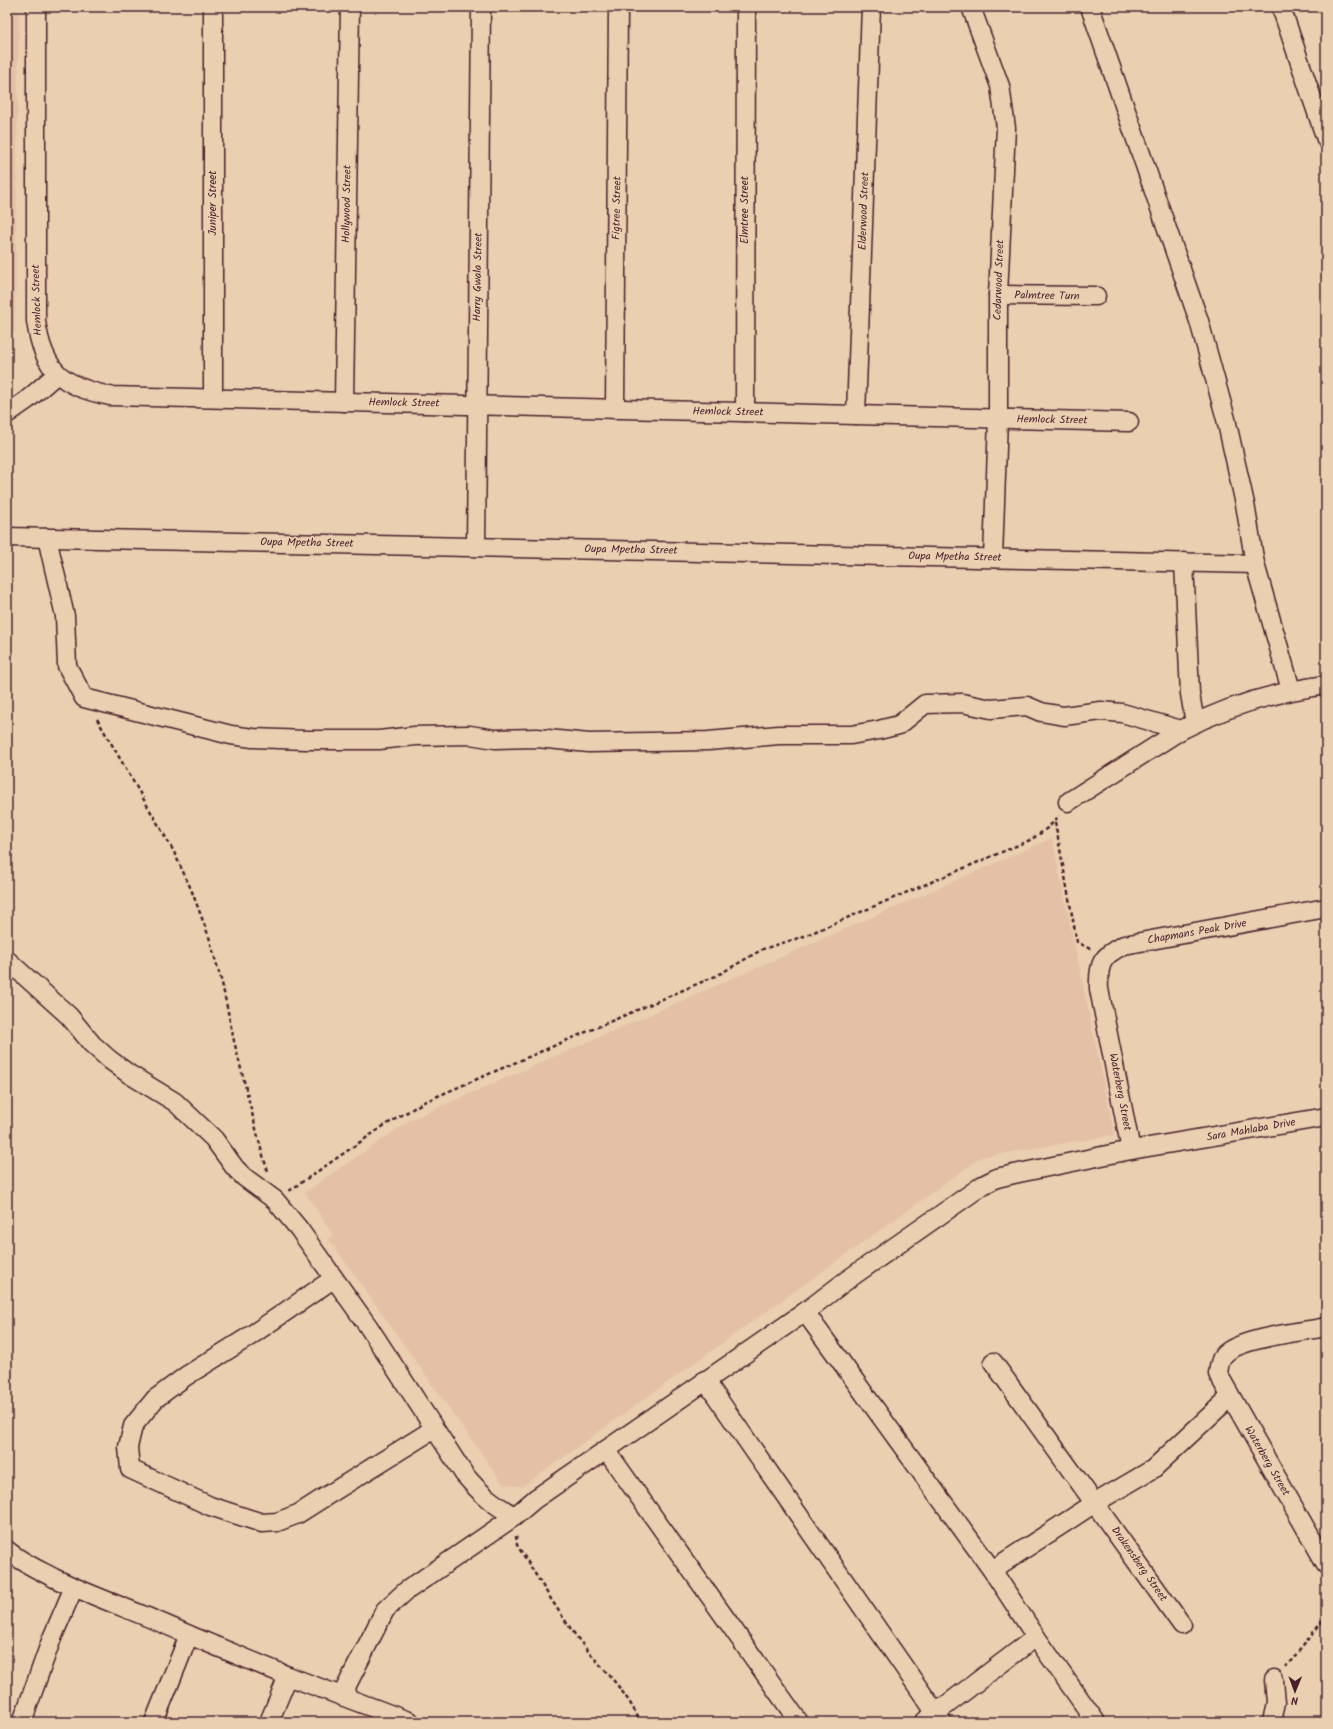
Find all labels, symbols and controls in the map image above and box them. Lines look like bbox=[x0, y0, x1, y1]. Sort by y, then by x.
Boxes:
street label: Hollywood Street bbox=[337, 164, 357, 243]
street label: Juniper Street bbox=[204, 170, 222, 236]
street label: Elderwood Street bbox=[854, 171, 874, 250]
street label: Figtree Street bbox=[607, 175, 627, 240]
street label: Elmtree Street bbox=[736, 175, 754, 244]
street label: Harry Gwala Street bbox=[468, 232, 488, 322]
street label: Cedarwood Street bbox=[989, 238, 1009, 321]
street label: Hemlock Street bbox=[27, 263, 47, 336]
street label: Palmtree Turn bbox=[1014, 286, 1080, 306]
street label: Hemlock Street bbox=[368, 393, 440, 413]
street label: Hemlock Street bbox=[692, 402, 764, 422]
street label: Hemlock Street bbox=[1016, 410, 1088, 430]
street label: Oupa Mpetha Street bbox=[260, 533, 355, 553]
street label: Oupa Mpetha Street bbox=[584, 540, 679, 560]
street label: Oupa Mpetha Street bbox=[908, 547, 1003, 567]
street label: Chapmans Peak Drive bbox=[1146, 914, 1248, 950]
street label: Waterberg Street bbox=[1104, 1052, 1136, 1133]
street label: Sara Mahlaba Drive bbox=[1205, 1113, 1297, 1147]
street label: Waterberg Street bbox=[1240, 1423, 1295, 1500]
street label: Drakensberg Street bbox=[1106, 1523, 1172, 1606]
north arrow bbox=[1275, 1671, 1315, 1711]
text: N bbox=[1291, 1691, 1298, 1709]

